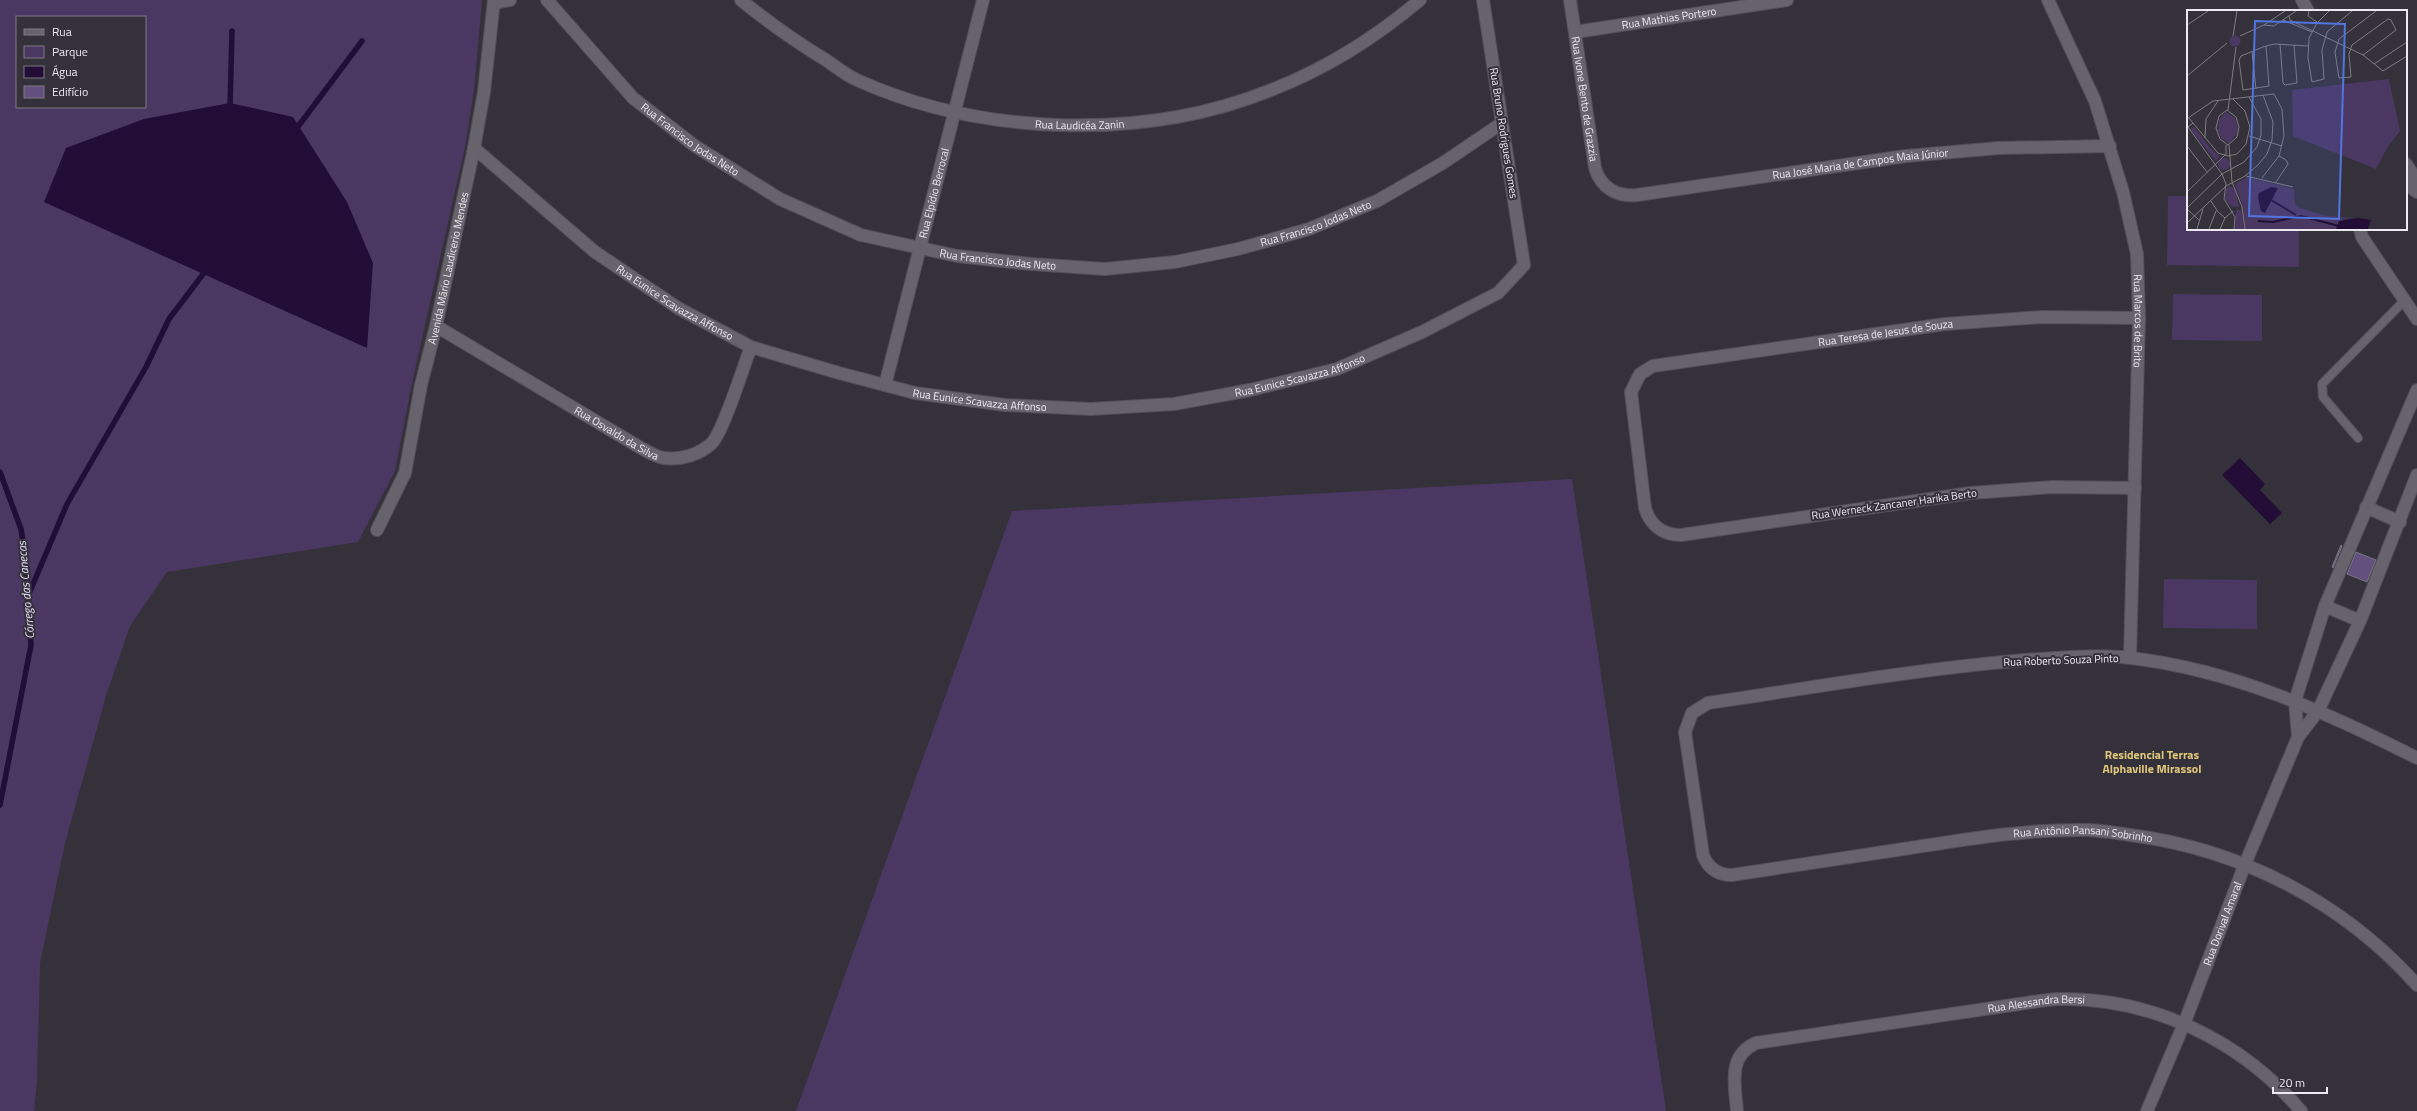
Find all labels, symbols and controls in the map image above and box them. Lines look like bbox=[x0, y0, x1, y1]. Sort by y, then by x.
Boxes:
street label: Rua Mathias Portero bbox=[1620, 3, 1718, 33]
inset map bbox=[2187, 10, 2407, 230]
legend bbox=[16, 16, 146, 108]
text: Rua bbox=[52, 22, 72, 41]
street label: Rua Ivone Bento de Grazzia bbox=[1568, 35, 1602, 163]
text: Parque bbox=[52, 42, 88, 61]
text: Água bbox=[52, 62, 78, 81]
street label: Rua Bruno Rodrigues Gomes bbox=[1486, 66, 1522, 200]
text: Edifício bbox=[52, 82, 88, 101]
street label: Rua Francisco Jodas Neto bbox=[638, 99, 742, 180]
street label: Rua Laudicéa Zanin bbox=[1035, 116, 1125, 133]
street label: Rua José Maria de Campos Maia Júnior bbox=[1771, 144, 1949, 183]
street label: Rua Elpídio Berrocal bbox=[915, 146, 953, 240]
street label: Avenida Mário Laudicerio Mendes bbox=[424, 191, 472, 346]
street label: Rua Francisco Jodas Neto bbox=[1258, 196, 1374, 250]
street label: Rua Francisco Jodas Neto bbox=[938, 244, 1057, 274]
street label: Rua Eunice Scavazza Affonso bbox=[613, 261, 736, 344]
street label: Rua Marcos de Brito bbox=[2130, 274, 2147, 368]
street label: Rua Teresa de Jesus de Souza bbox=[1817, 315, 1954, 350]
street label: Rua Eunice Scavazza Affonso bbox=[1233, 350, 1368, 401]
street label: Rua Eunice Scavazza Affonso bbox=[912, 385, 1047, 415]
street label: Rua Osvaldo da Silva bbox=[571, 402, 662, 464]
street label: Rua Werneck Zancaner Harika Berto bbox=[1810, 484, 1978, 524]
water label: Córrego das Canecas bbox=[12, 539, 39, 640]
street label: Rua Roberto Souza Pinto bbox=[2003, 650, 2119, 670]
district label: Residencial Terras Alphaville Mirassol bbox=[2103, 745, 2201, 778]
street label: Rua Antônio Pansani Sobrinho bbox=[2012, 822, 2154, 846]
street label: Rua Dorival Amaral bbox=[2199, 879, 2246, 968]
street label: Rua Alessandra Bersi bbox=[1986, 991, 2086, 1017]
scale bar bbox=[2273, 1069, 2327, 1095]
text: 20 m bbox=[2279, 1073, 2305, 1092]

